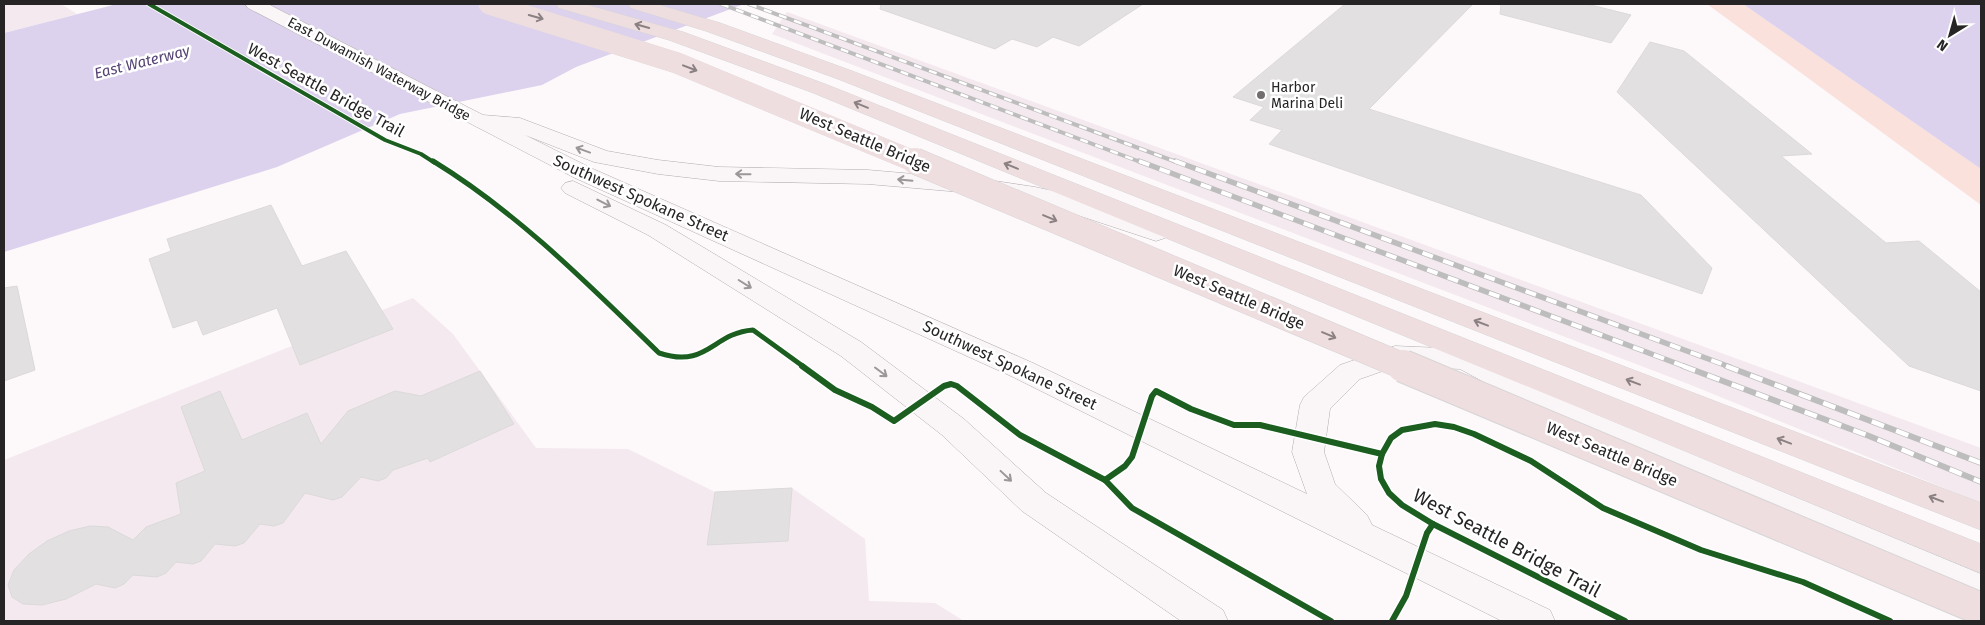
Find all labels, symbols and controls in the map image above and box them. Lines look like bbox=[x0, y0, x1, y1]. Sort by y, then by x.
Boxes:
north arrow bbox=[1925, 10, 1975, 60]
street label: East Duwamish Waterway Bridge bbox=[285, 13, 473, 125]
one-way arrow bbox=[528, 13, 544, 23]
one-way arrow bbox=[635, 21, 651, 31]
text: N bbox=[1934, 35, 1951, 55]
street label: West Seattle Bridge Trail bbox=[244, 39, 408, 141]
water label: East Waterway bbox=[92, 41, 192, 83]
one-way arrow bbox=[682, 64, 698, 73]
place label: Harbor Marina Deli bbox=[1271, 79, 1343, 112]
marker: Harbor Marina Deli bbox=[1255, 89, 1267, 101]
one-way arrow bbox=[854, 100, 869, 110]
street label: West Seattle Bridge bbox=[796, 104, 934, 176]
one-way arrow bbox=[576, 145, 591, 154]
street label: Southwest Spokane Street bbox=[550, 151, 732, 245]
one-way arrow bbox=[1004, 161, 1019, 170]
one-way arrow bbox=[735, 169, 752, 179]
one-way arrow bbox=[898, 175, 914, 185]
one-way arrow bbox=[596, 199, 611, 208]
one-way arrow bbox=[1043, 214, 1058, 223]
street label: West Seattle Bridge bbox=[1170, 261, 1308, 333]
one-way arrow bbox=[738, 279, 752, 290]
street label: Southwest Spokane Street bbox=[920, 316, 1100, 414]
one-way arrow bbox=[1474, 318, 1490, 327]
one-way arrow bbox=[1321, 331, 1336, 340]
one-way arrow bbox=[874, 367, 887, 378]
one-way arrow bbox=[1626, 377, 1641, 386]
street label: West Seattle Bridge bbox=[1543, 418, 1681, 490]
one-way arrow bbox=[1777, 435, 1792, 444]
one-way arrow bbox=[1000, 470, 1012, 482]
street label: West Seattle Bridge Trail bbox=[1409, 484, 1605, 603]
one-way arrow bbox=[1929, 494, 1944, 504]

